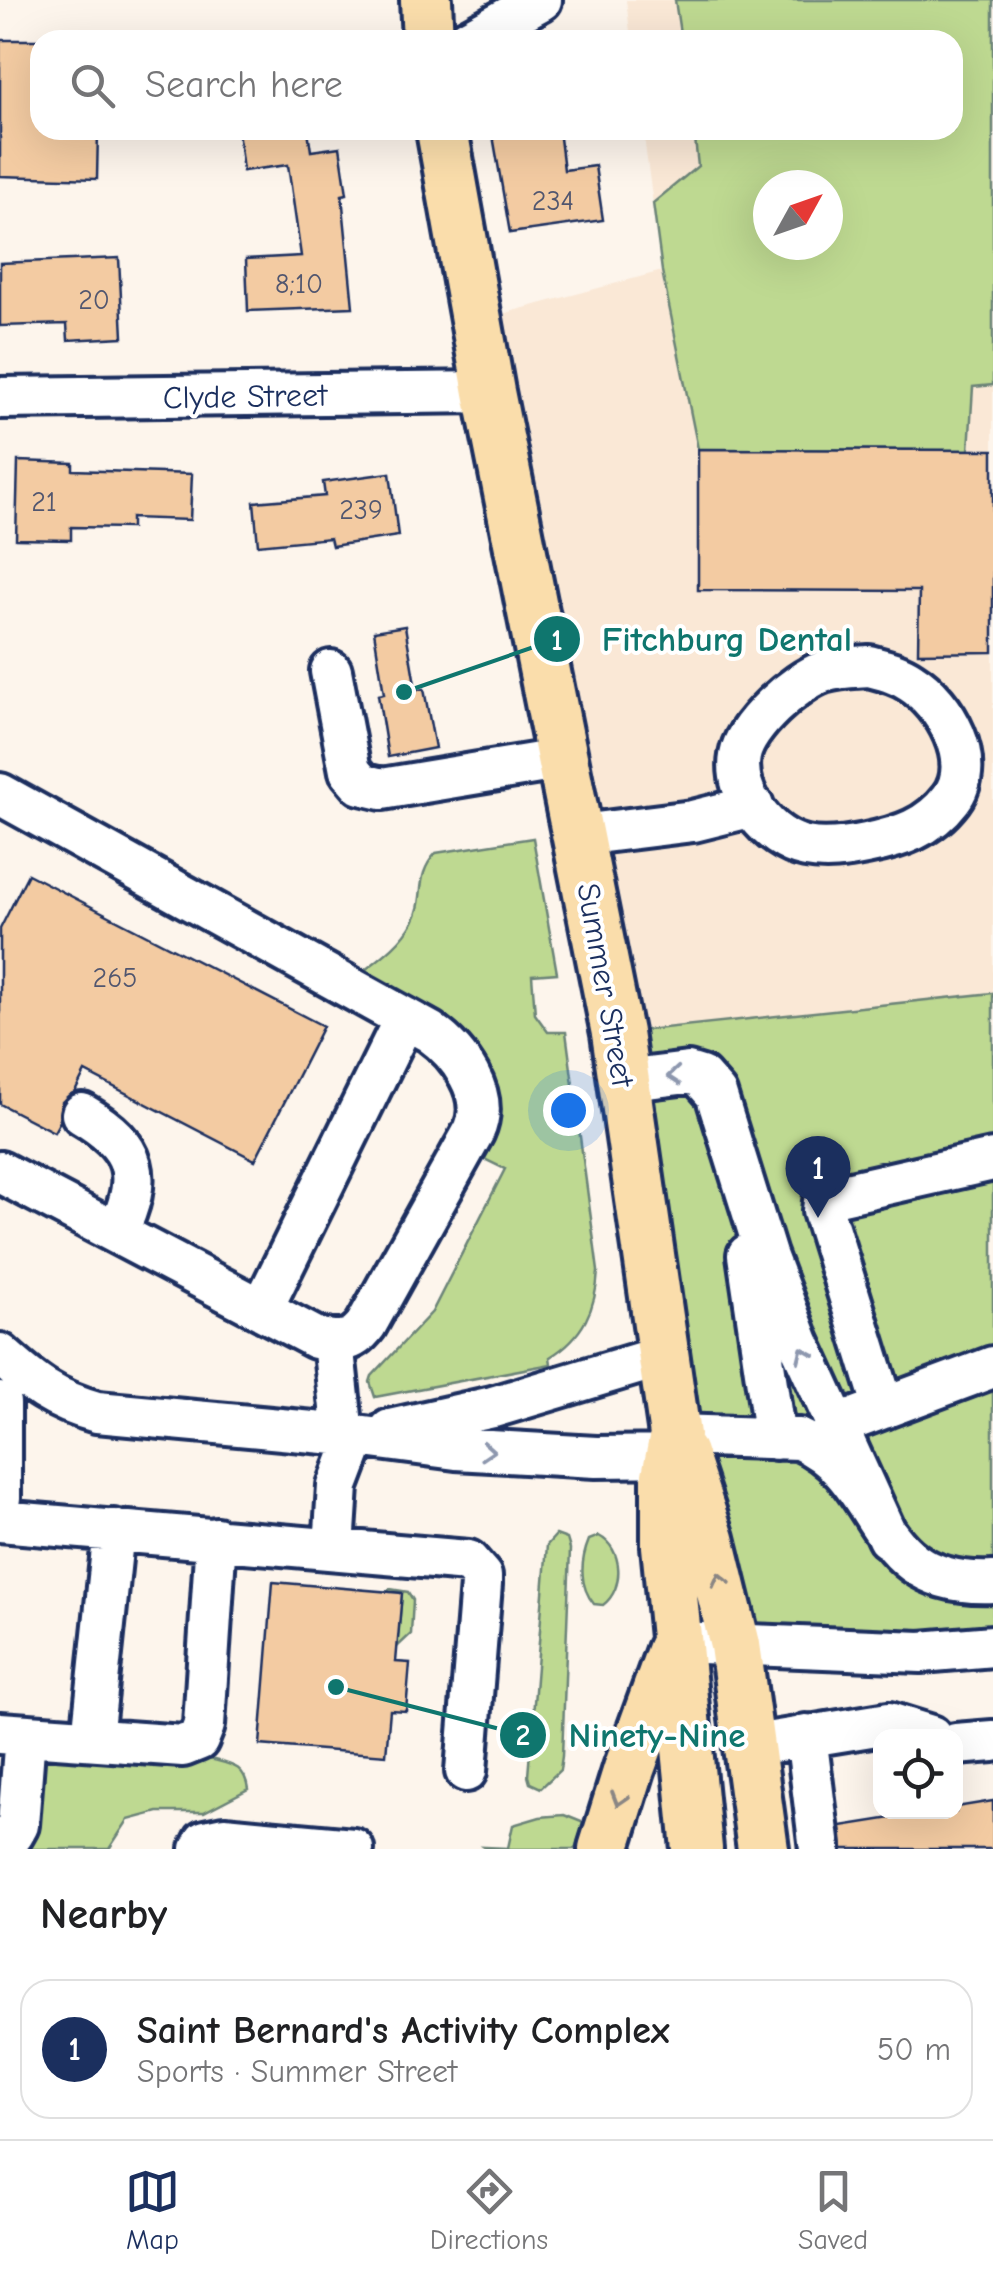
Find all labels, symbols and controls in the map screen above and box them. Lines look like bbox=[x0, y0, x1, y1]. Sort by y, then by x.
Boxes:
search box bbox=[30, 30, 963, 140]
icon: search bbox=[65, 58, 120, 113]
text: Search here bbox=[145, 63, 343, 107]
north arrow bbox=[753, 170, 843, 260]
house number: 234 bbox=[532, 185, 574, 217]
house number: 8;10 bbox=[275, 268, 323, 300]
house number: 20 bbox=[78, 284, 110, 316]
street label: Clyde Street bbox=[163, 377, 328, 416]
house number: 21 bbox=[31, 486, 57, 518]
house number: 239 bbox=[339, 494, 383, 526]
callout: Fitchburg Dental bbox=[532, 607, 872, 672]
text: Fitchburg Dental bbox=[602, 619, 852, 660]
text: 1 bbox=[551, 623, 563, 658]
street label: Summer Street bbox=[569, 880, 642, 1091]
house number: 265 bbox=[93, 962, 138, 994]
one-way arrow bbox=[666, 1064, 682, 1086]
your location bbox=[543, 1085, 594, 1136]
pin: 1 bbox=[786, 1136, 850, 1218]
one-way arrow bbox=[796, 1346, 816, 1364]
one-way arrow bbox=[481, 1440, 497, 1461]
one-way arrow bbox=[711, 1572, 732, 1589]
callout: Ninety-Nine bbox=[498, 1702, 765, 1767]
text: Ninety-Nine bbox=[569, 1715, 745, 1756]
text: 2 bbox=[516, 1718, 530, 1753]
map controls bbox=[873, 1729, 963, 1819]
button: locate bbox=[873, 1729, 963, 1819]
one-way arrow bbox=[610, 1790, 631, 1807]
text: Nearby bbox=[40, 1890, 167, 1939]
text: Saint Bernard's Activity Complex bbox=[137, 2009, 670, 2053]
text: 1 bbox=[68, 2031, 81, 2068]
text: 50 m bbox=[877, 2031, 951, 2068]
text: Sports · Summer Street bbox=[137, 2053, 457, 2090]
tab: Map bbox=[125, 2164, 180, 2256]
tab: Directions bbox=[430, 2164, 548, 2256]
tab: Saved bbox=[798, 2164, 868, 2256]

